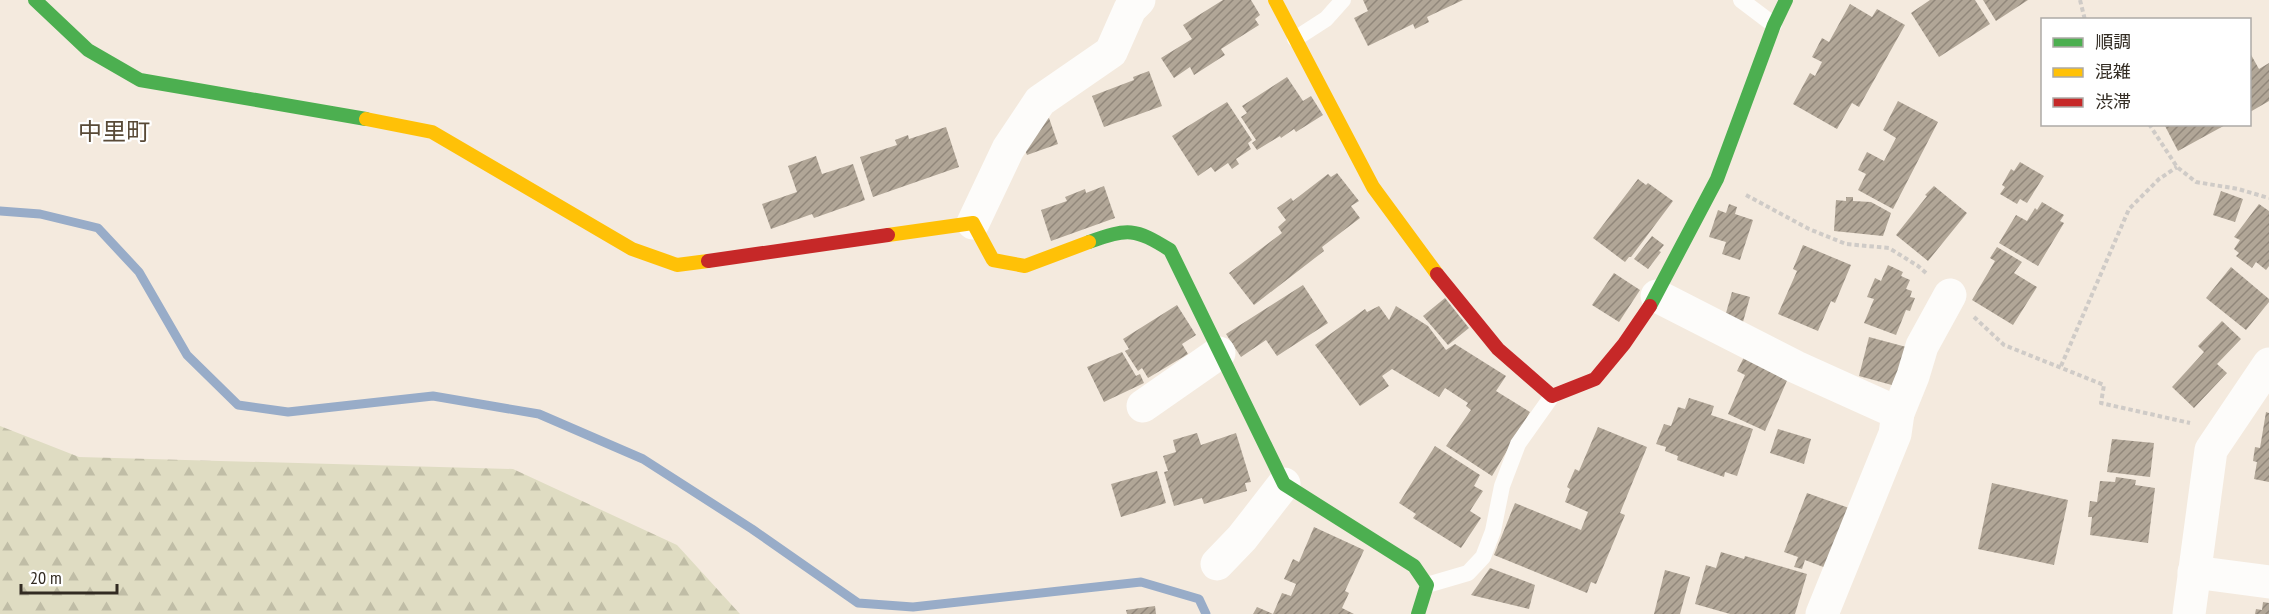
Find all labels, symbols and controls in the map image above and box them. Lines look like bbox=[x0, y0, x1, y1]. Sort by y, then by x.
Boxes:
legend bbox=[2041, 18, 2251, 126]
text: 順調 bbox=[2095, 30, 2131, 53]
text: 混雑 bbox=[2095, 60, 2131, 83]
text: 渋滞 bbox=[2095, 90, 2131, 113]
district label: 中里町 bbox=[78, 116, 150, 147]
scale bar bbox=[21, 557, 117, 595]
text: 20 m bbox=[30, 566, 62, 589]

